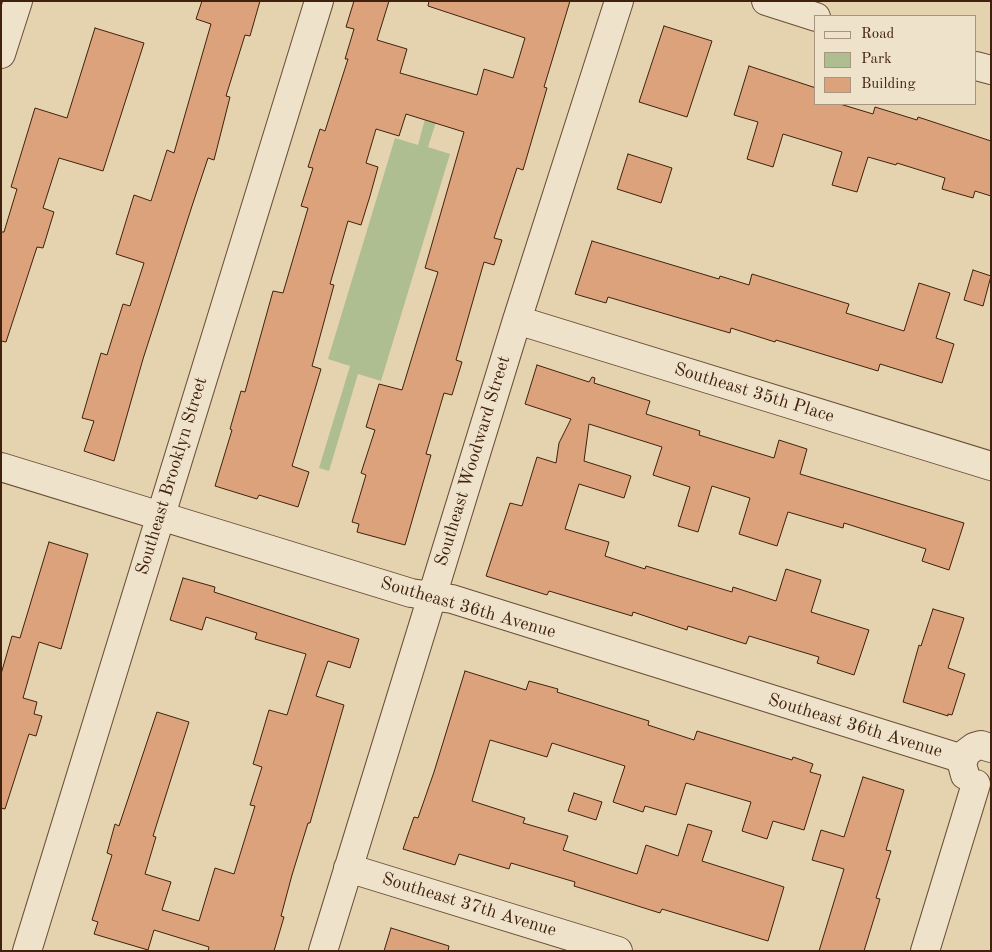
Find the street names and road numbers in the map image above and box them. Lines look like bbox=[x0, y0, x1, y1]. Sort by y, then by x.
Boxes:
street label: Southeast Woodward Street bbox=[431, 353, 515, 569]
street label: Southeast 35th Place bbox=[671, 358, 837, 428]
street label: Southeast Brooklyn Street bbox=[132, 374, 212, 578]
street label: Southeast 36th Avenue bbox=[378, 573, 558, 643]
street label: Southeast 36th Avenue bbox=[765, 689, 945, 763]
street label: Southeast 37th Avenue bbox=[379, 868, 559, 942]

